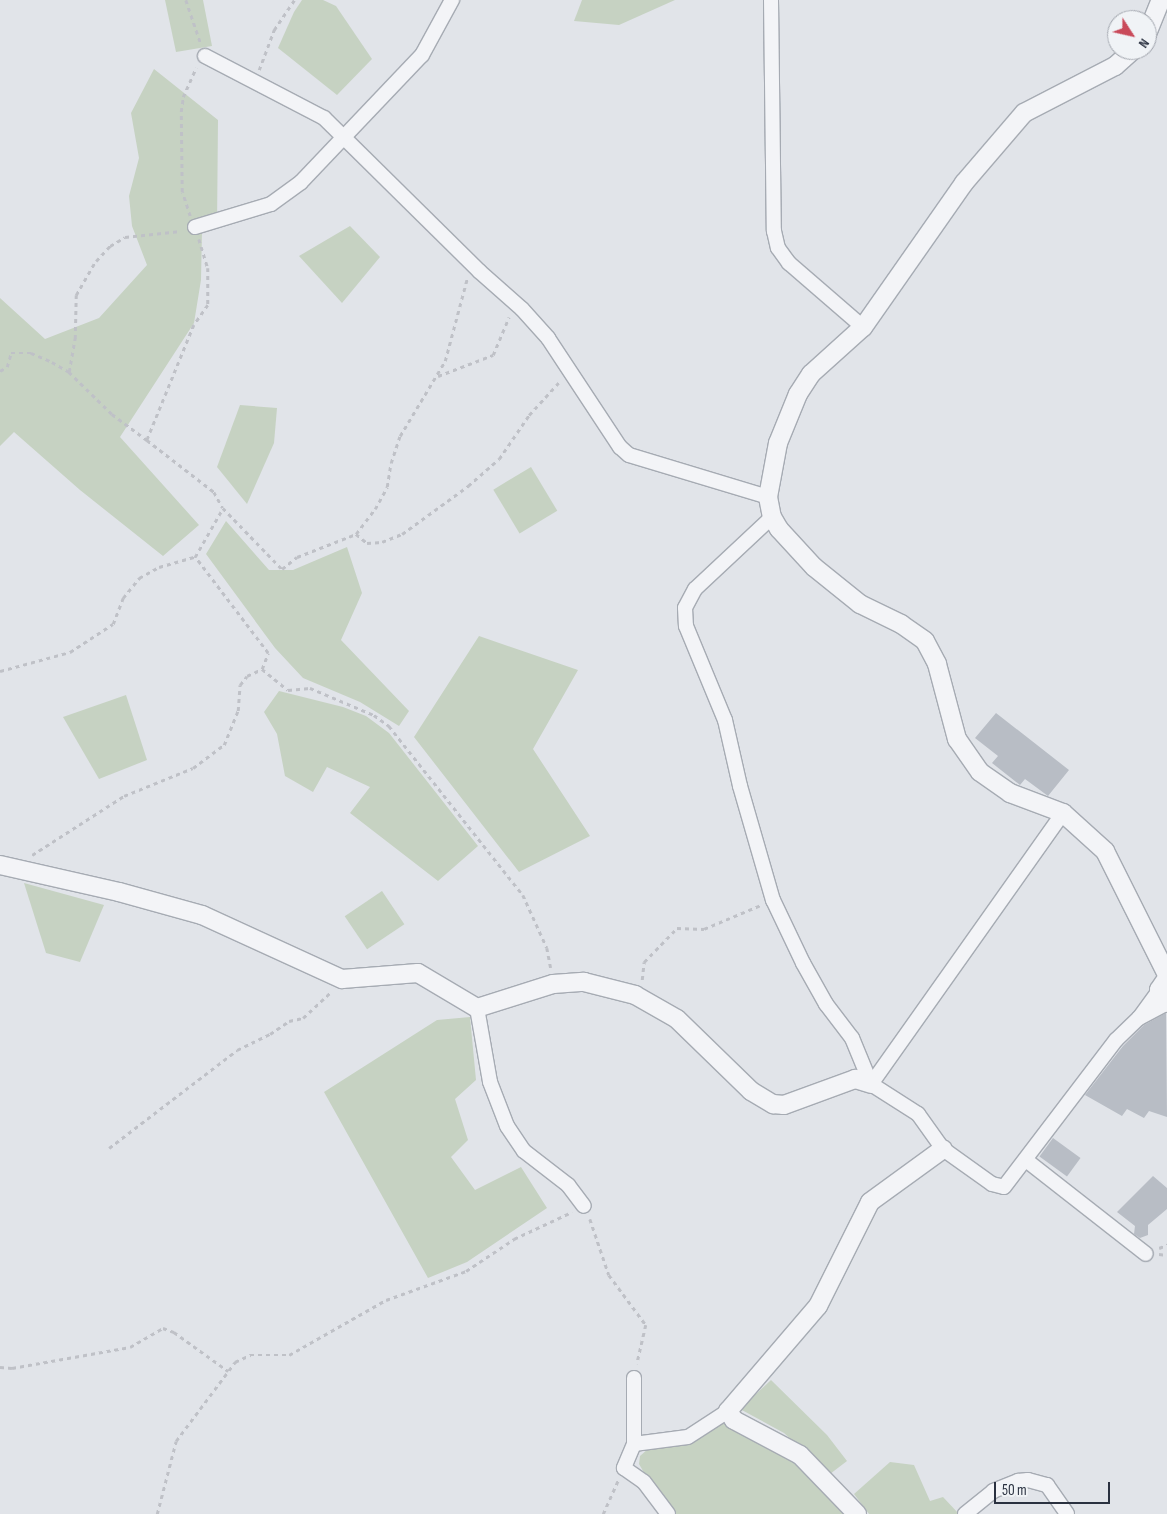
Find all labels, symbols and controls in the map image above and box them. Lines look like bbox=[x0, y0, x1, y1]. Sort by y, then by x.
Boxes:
north arrow bbox=[1107, 10, 1157, 60]
text: N bbox=[1135, 35, 1153, 51]
scale bar bbox=[997, 1472, 1113, 1504]
text: 50 m bbox=[1002, 1481, 1027, 1500]

